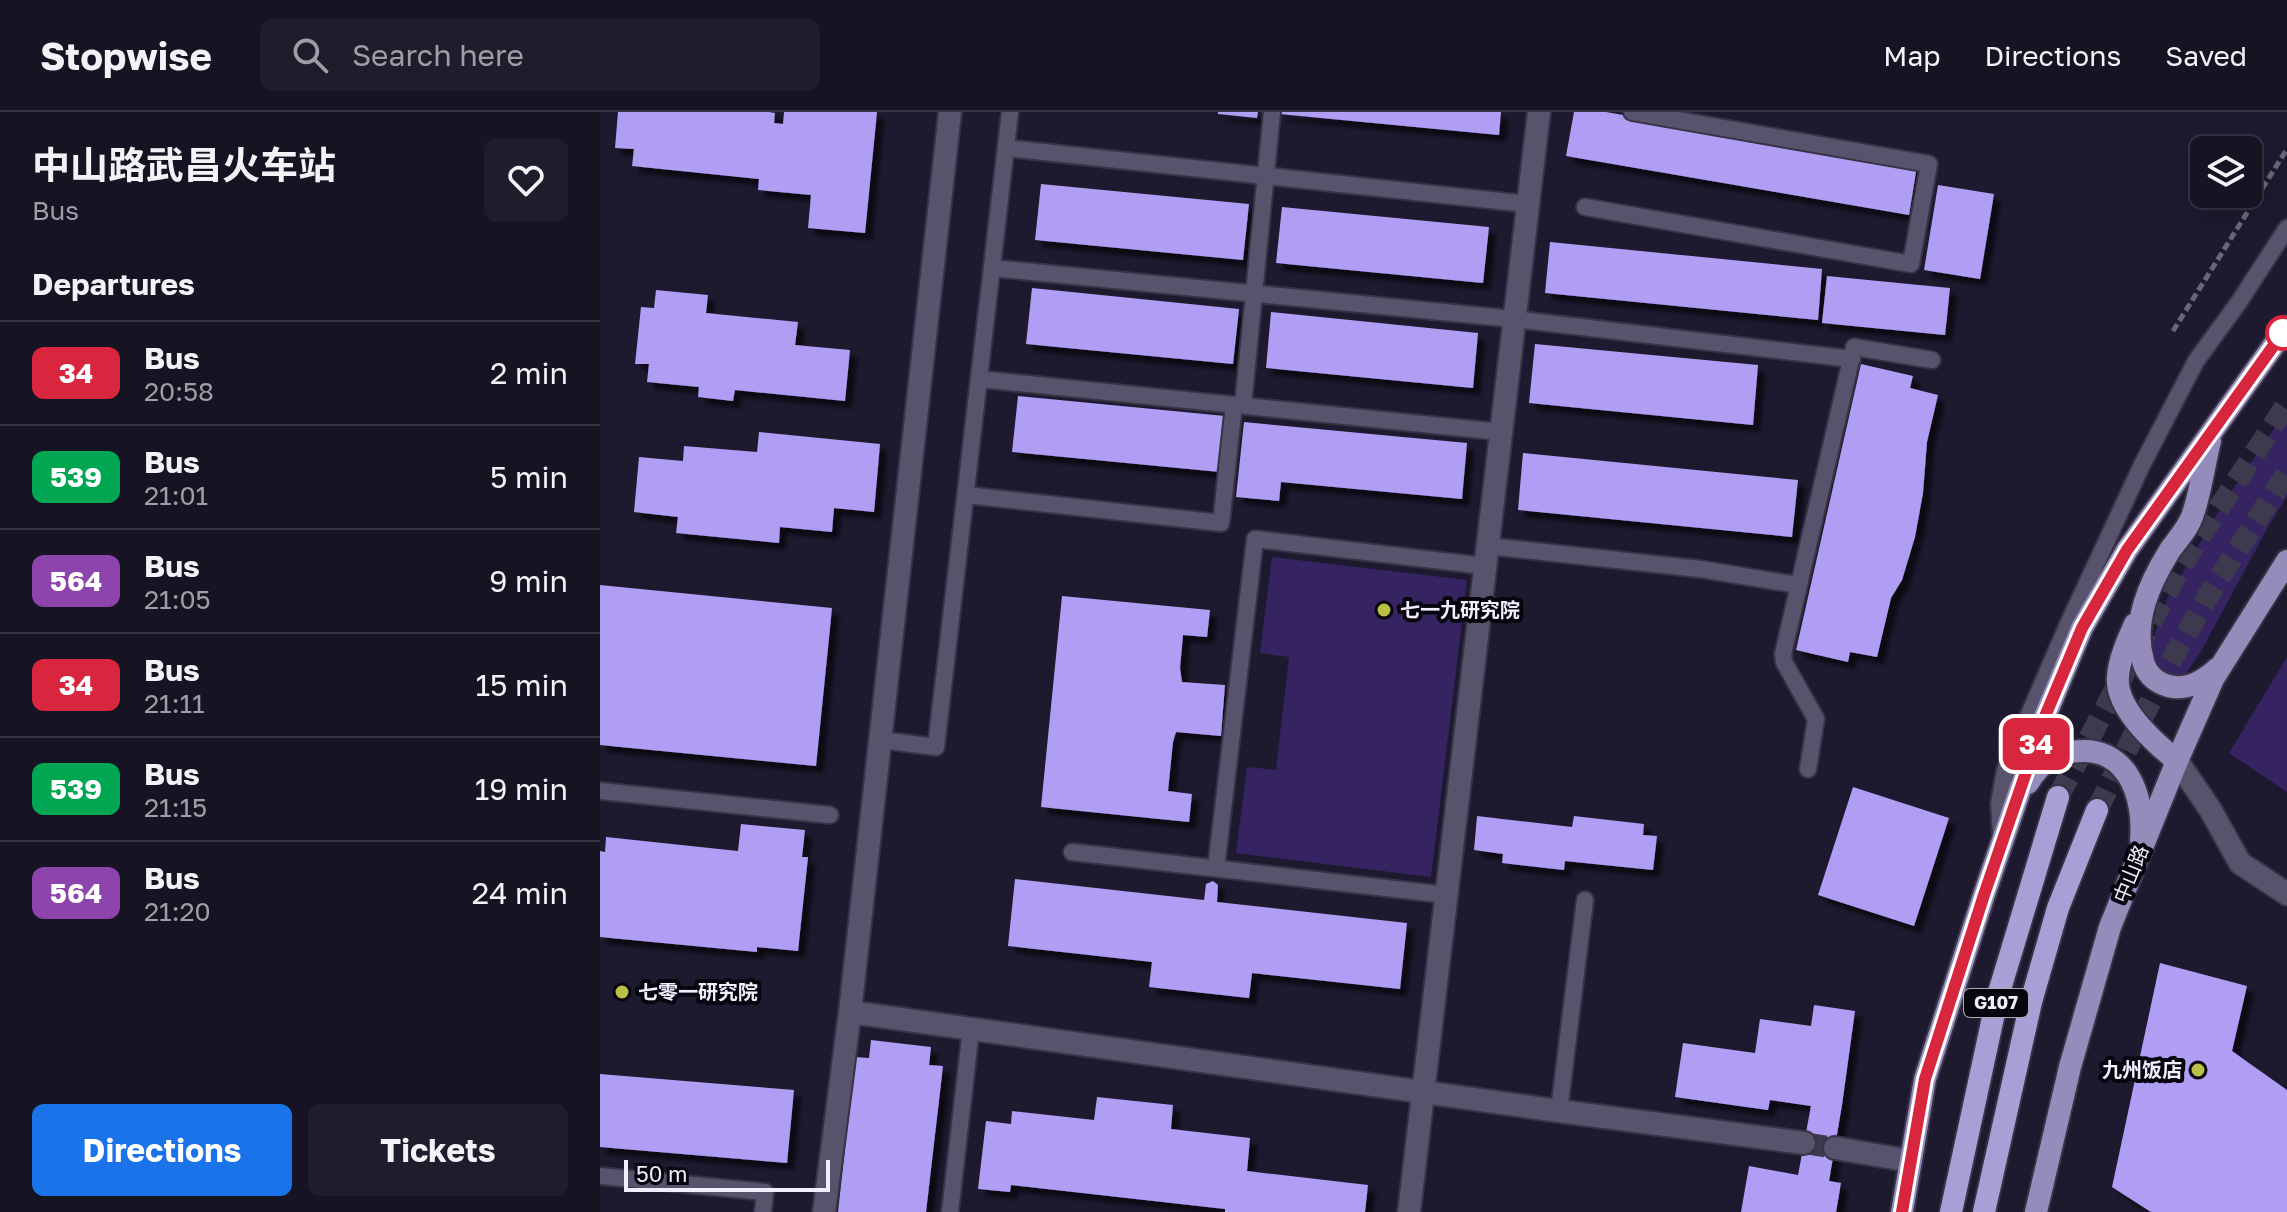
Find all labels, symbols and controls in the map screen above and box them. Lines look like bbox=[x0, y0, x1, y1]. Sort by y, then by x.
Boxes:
search box bbox=[260, 19, 820, 91]
text: Stopwise bbox=[40, 33, 212, 78]
icon: search bbox=[288, 33, 332, 77]
text: Search here bbox=[352, 37, 524, 73]
text: Map bbox=[1883, 39, 1940, 72]
text: Directions bbox=[1984, 39, 2121, 72]
text: Saved bbox=[2165, 39, 2247, 72]
map controls bbox=[2190, 136, 2262, 208]
button: layers bbox=[2190, 136, 2262, 208]
button: heart bbox=[484, 138, 568, 222]
text: 中山路武昌火车站 bbox=[32, 142, 336, 187]
text: Bus bbox=[32, 195, 79, 226]
text: Departures bbox=[32, 266, 195, 302]
unlabelled marker bbox=[2266, 316, 2287, 350]
text: Bus bbox=[144, 340, 200, 376]
text: 2 min bbox=[490, 355, 568, 391]
text: 34 bbox=[59, 356, 93, 389]
text: 20:58 bbox=[144, 376, 214, 407]
text: Bus bbox=[144, 444, 200, 480]
text: 5 min bbox=[490, 459, 568, 495]
text: 539 bbox=[50, 460, 102, 493]
text: 21:01 bbox=[144, 480, 208, 511]
text: Bus bbox=[144, 548, 200, 584]
text: 9 min bbox=[489, 563, 568, 599]
text: 564 bbox=[50, 564, 102, 597]
text: 21:05 bbox=[144, 584, 211, 615]
place label: 七一九研究院 bbox=[1400, 597, 1520, 621]
marker: 七一九研究院 bbox=[1375, 601, 1393, 619]
text: Bus bbox=[144, 652, 200, 688]
text: 15 min bbox=[476, 667, 568, 703]
text: 34 bbox=[59, 668, 93, 701]
text: 21:11 bbox=[144, 688, 205, 719]
line badge: 34 bbox=[2000, 718, 2072, 770]
text: 34 bbox=[2019, 727, 2053, 760]
text: Bus bbox=[144, 756, 200, 792]
text: 19 min bbox=[475, 771, 568, 807]
text: 539 bbox=[50, 772, 102, 805]
text: 21:15 bbox=[144, 792, 207, 823]
street label: 中山路 bbox=[2108, 841, 2152, 906]
text: Bus bbox=[144, 860, 200, 896]
text: 24 min bbox=[472, 875, 568, 911]
text: 564 bbox=[50, 876, 102, 909]
text: 21:20 bbox=[144, 896, 211, 927]
place label: 七零一研究院 bbox=[638, 979, 758, 1003]
marker: 七零一研究院 bbox=[613, 983, 631, 1001]
road number: G107 bbox=[1964, 989, 2028, 1017]
place label: 九州饭店 bbox=[2102, 1057, 2182, 1081]
marker: 九州饭店 bbox=[2189, 1061, 2207, 1079]
button: Directions bbox=[32, 1104, 292, 1196]
button: Tickets bbox=[308, 1104, 568, 1196]
scale bar bbox=[624, 1156, 830, 1192]
text: 50 m bbox=[636, 1160, 687, 1187]

